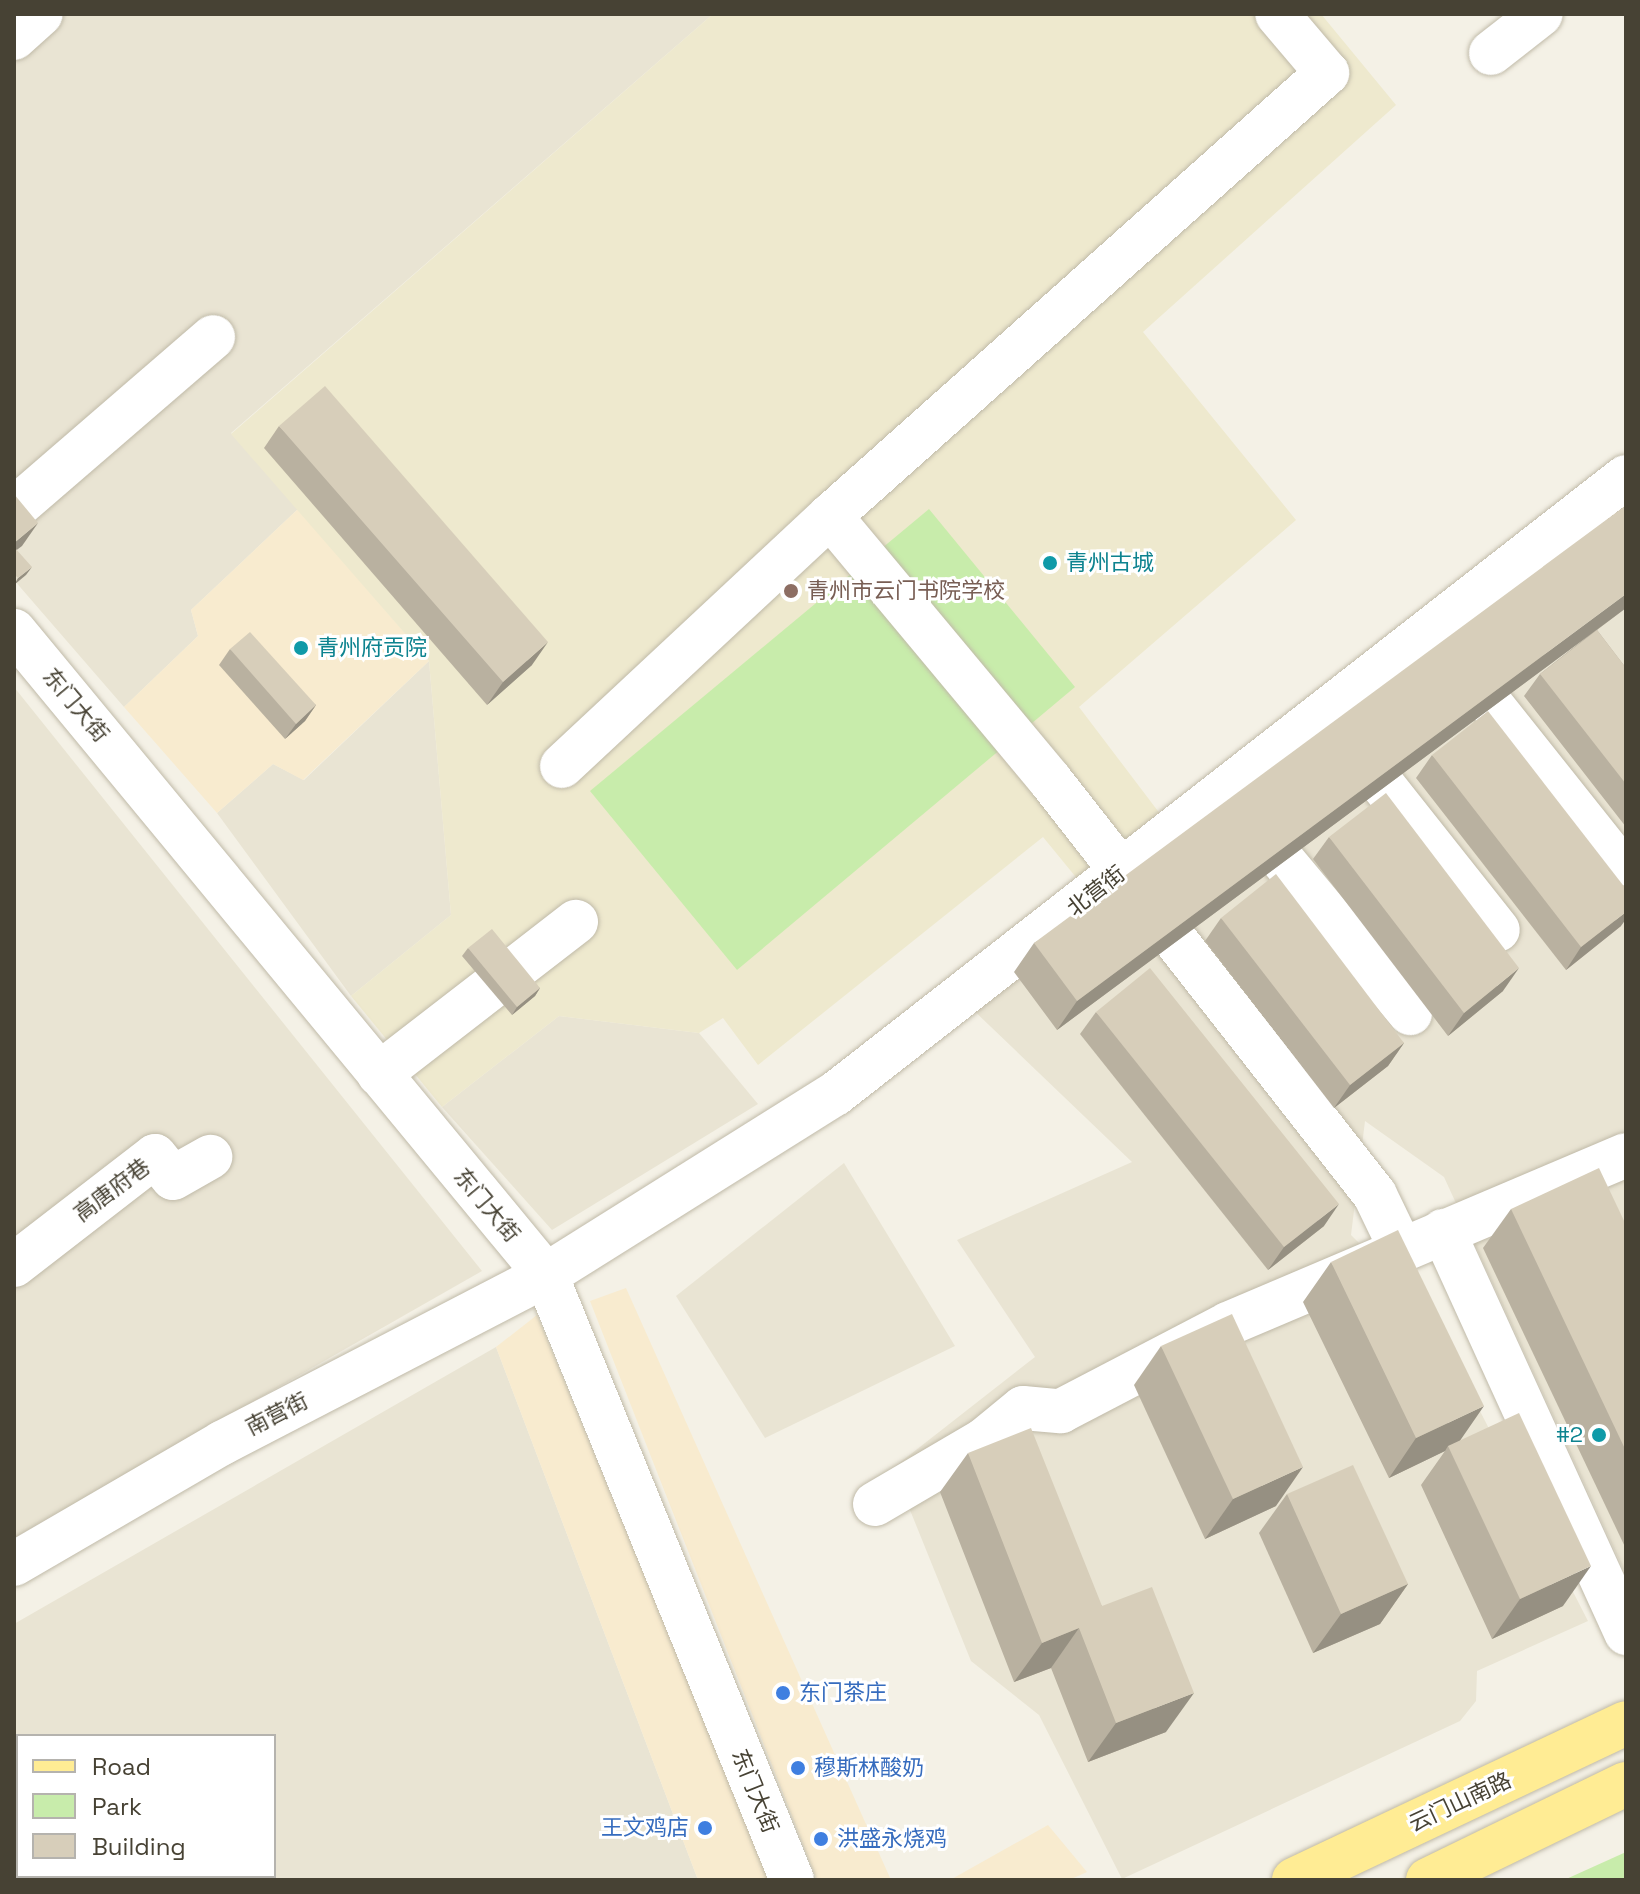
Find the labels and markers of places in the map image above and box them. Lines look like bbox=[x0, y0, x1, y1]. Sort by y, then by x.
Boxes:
place label: 青州古城 bbox=[1066, 550, 1154, 576]
marker: 青州古城 bbox=[1041, 554, 1059, 572]
place label: 青州市云门书院学校 bbox=[807, 578, 1005, 604]
marker: 青州市云门书院学校 bbox=[782, 582, 800, 600]
place label: 青州府贡院 bbox=[317, 635, 427, 661]
marker: 青州府贡院 bbox=[292, 639, 310, 657]
place label: #2 bbox=[1556, 1422, 1583, 1448]
marker: #2 bbox=[1590, 1426, 1608, 1444]
place label: 东门茶庄 bbox=[799, 1680, 887, 1706]
marker: 东门茶庄 bbox=[774, 1684, 792, 1702]
place label: 穆斯林酸奶 bbox=[814, 1755, 924, 1781]
marker: 穆斯林酸奶 bbox=[789, 1759, 807, 1777]
place label: 王文鸡店 bbox=[601, 1815, 689, 1841]
marker: 王文鸡店 bbox=[696, 1819, 714, 1837]
place label: 洪盛永烧鸡 bbox=[837, 1826, 947, 1852]
marker: 洪盛永烧鸡 bbox=[812, 1830, 830, 1848]

